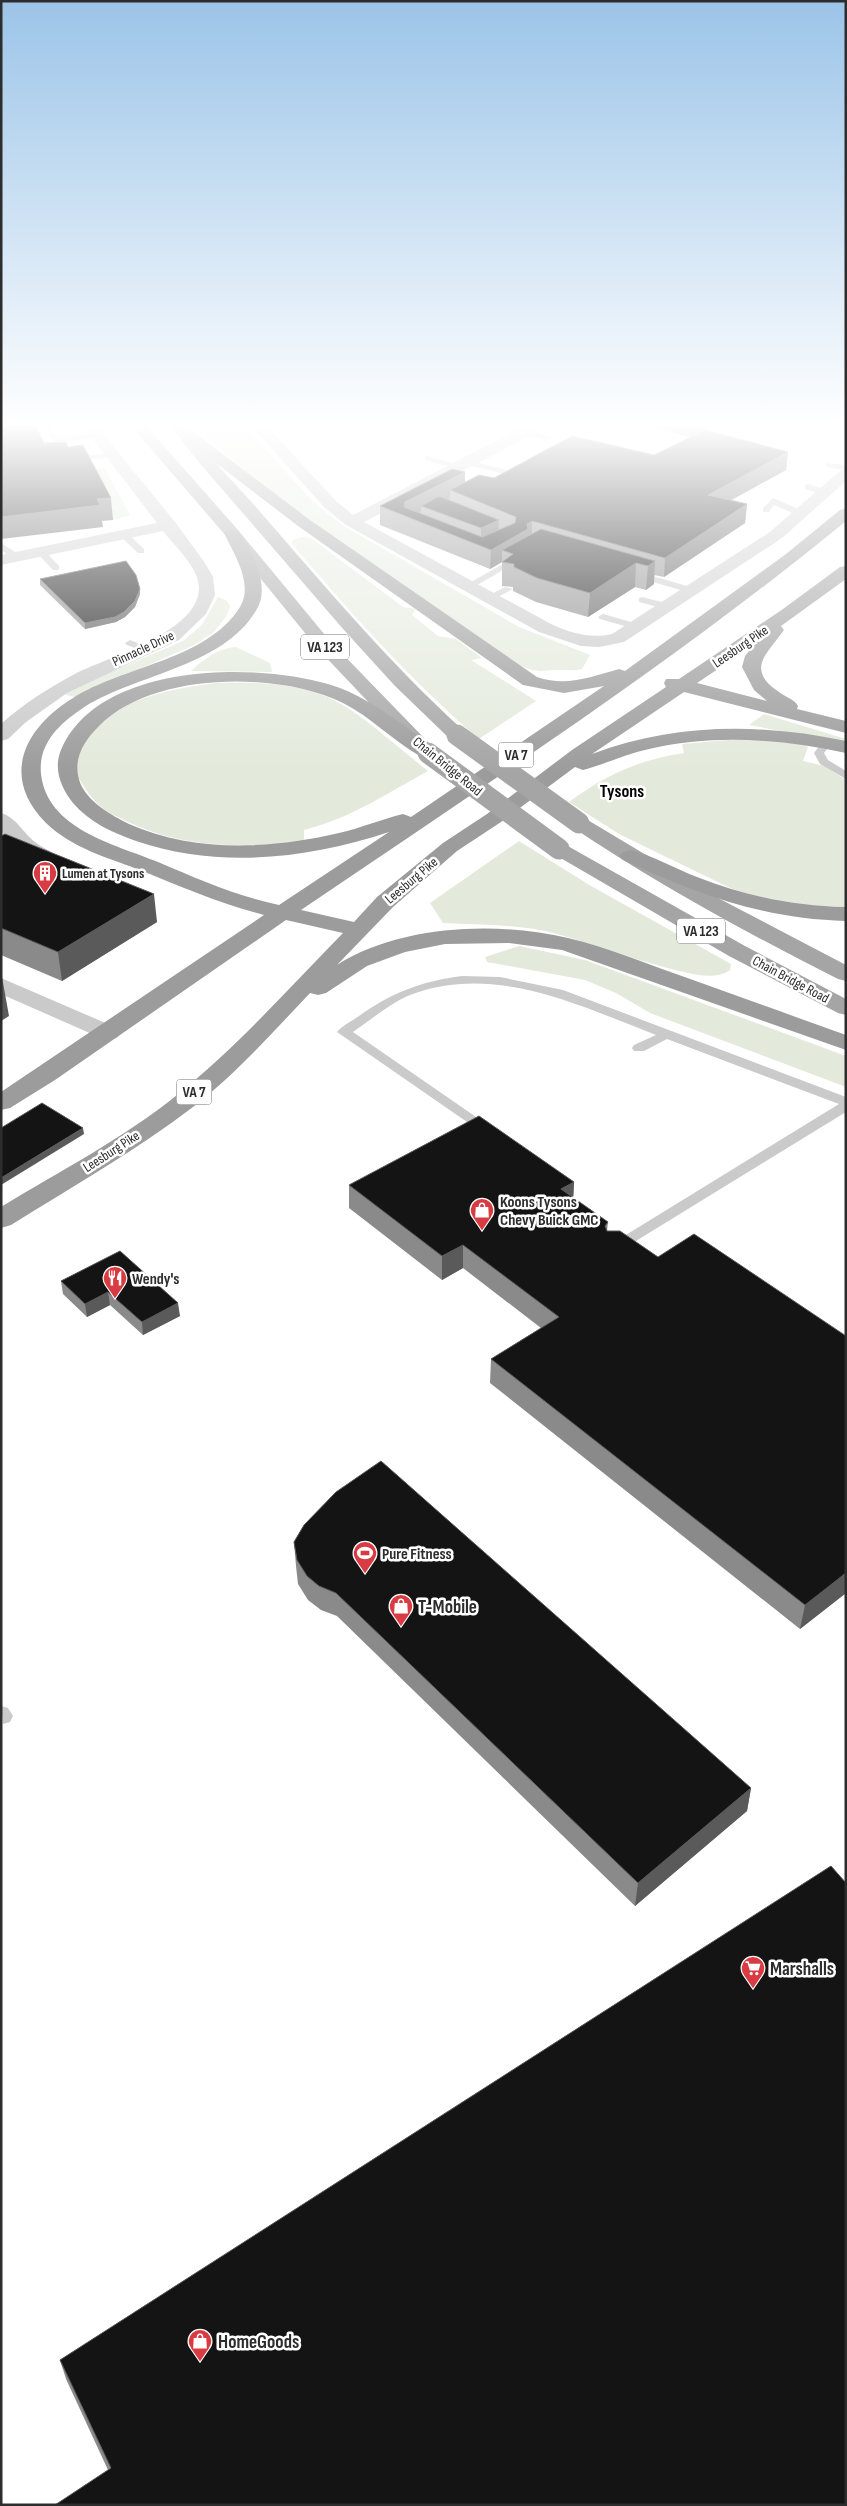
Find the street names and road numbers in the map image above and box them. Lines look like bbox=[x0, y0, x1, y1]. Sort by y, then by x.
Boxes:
street label: Leesburg Pike bbox=[709, 622, 771, 671]
street label: Pinnacle Drive bbox=[110, 627, 177, 670]
road number: VA 123 bbox=[301, 634, 349, 660]
street label: Chain Bridge Road bbox=[410, 733, 486, 800]
road number: VA 7 bbox=[498, 742, 534, 768]
street label: Leesburg Pike bbox=[381, 853, 441, 907]
road number: VA 123 bbox=[677, 918, 725, 944]
street label: Chain Bridge Road bbox=[750, 952, 832, 1007]
road number: VA 7 bbox=[176, 1080, 212, 1104]
street label: Leesburg Pike bbox=[80, 1127, 143, 1176]

